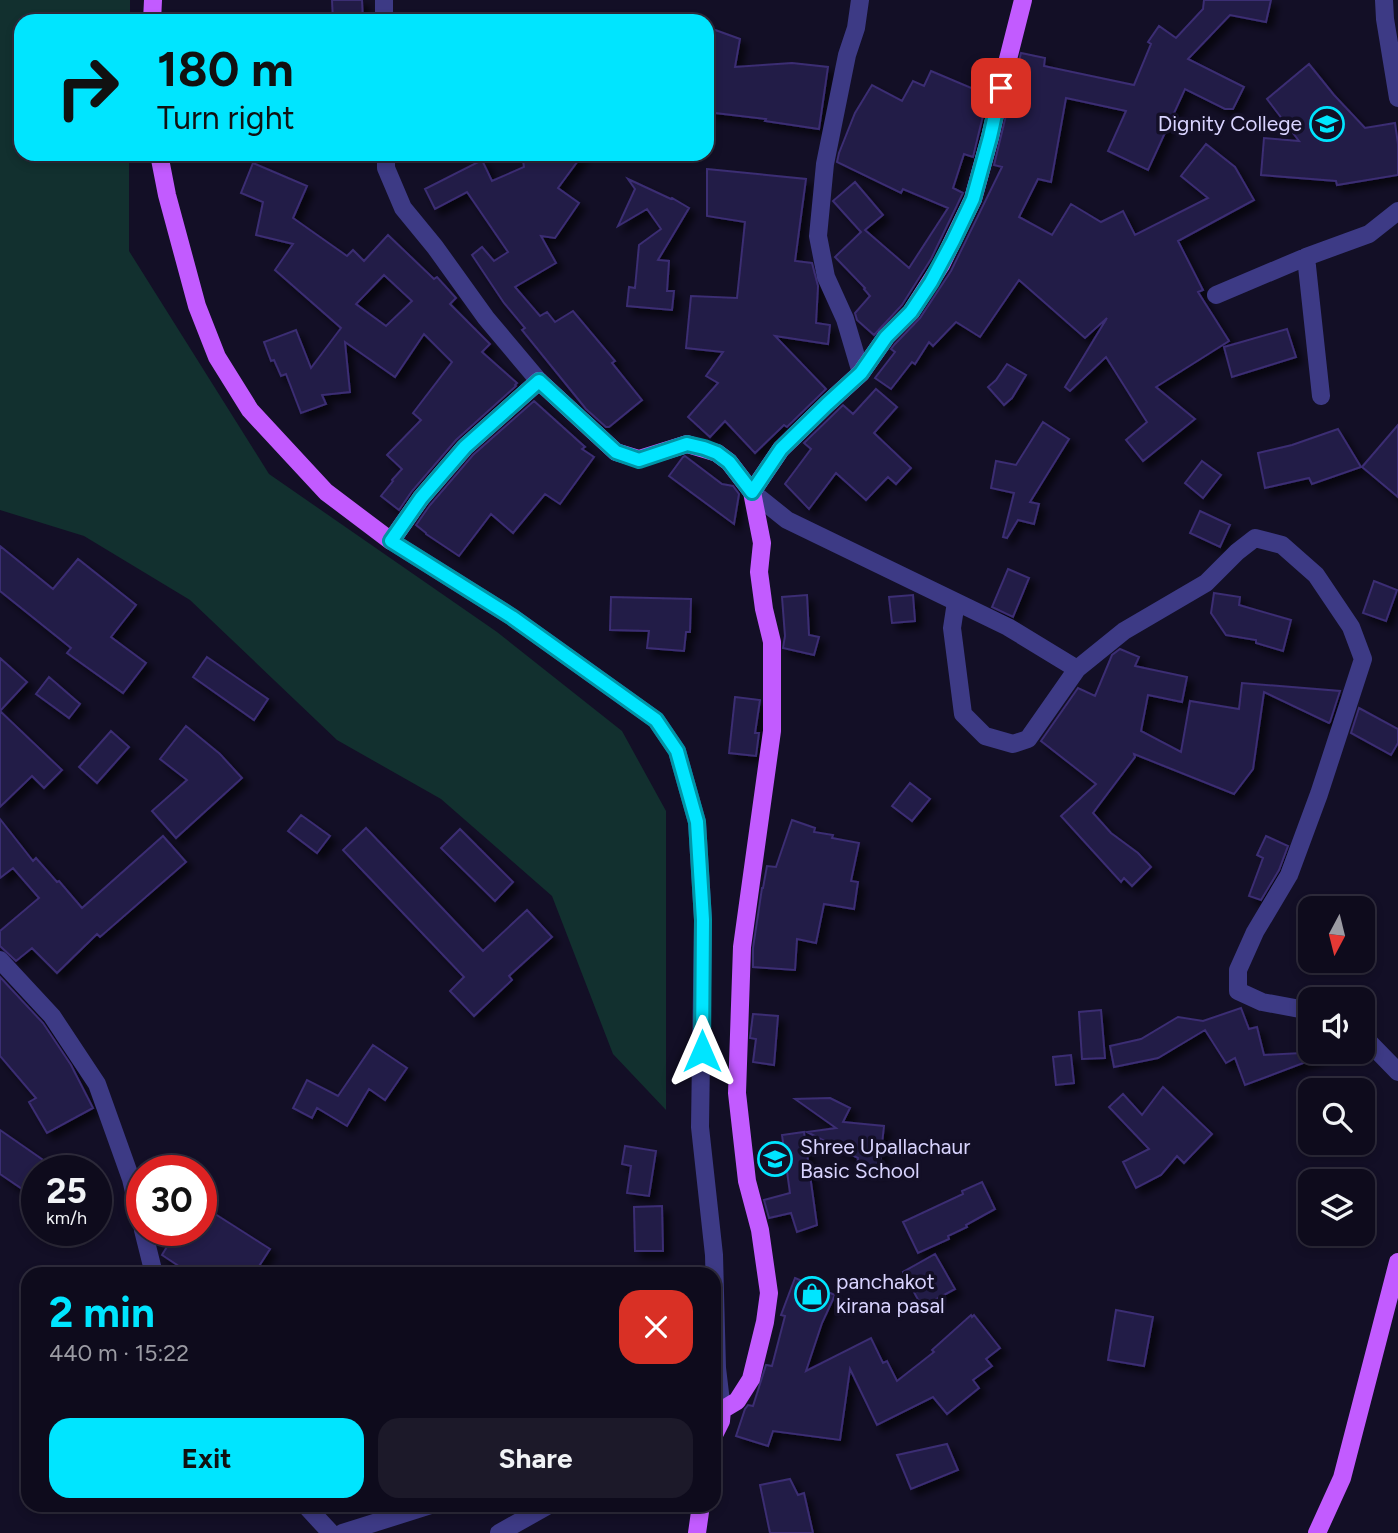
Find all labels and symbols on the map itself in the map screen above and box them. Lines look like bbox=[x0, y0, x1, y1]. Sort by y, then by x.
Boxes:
pin bbox=[971, 58, 1031, 118]
school or university icon: Dignity College bbox=[1308, 105, 1346, 143]
place label: Dignity College bbox=[1158, 111, 1302, 136]
north arrow bbox=[1298, 896, 1376, 973]
position arrow bbox=[665, 1014, 739, 1088]
place label: Shree Upallachaur Basic School bbox=[800, 1134, 970, 1183]
school or university icon: Shree Upallachaur Basic School bbox=[756, 1140, 794, 1178]
speed limit sign: 30 bbox=[126, 1155, 217, 1246]
place label: panchakot kirana pasal bbox=[836, 1269, 945, 1318]
shop icon: panchakot kirana pasal bbox=[793, 1275, 831, 1313]

